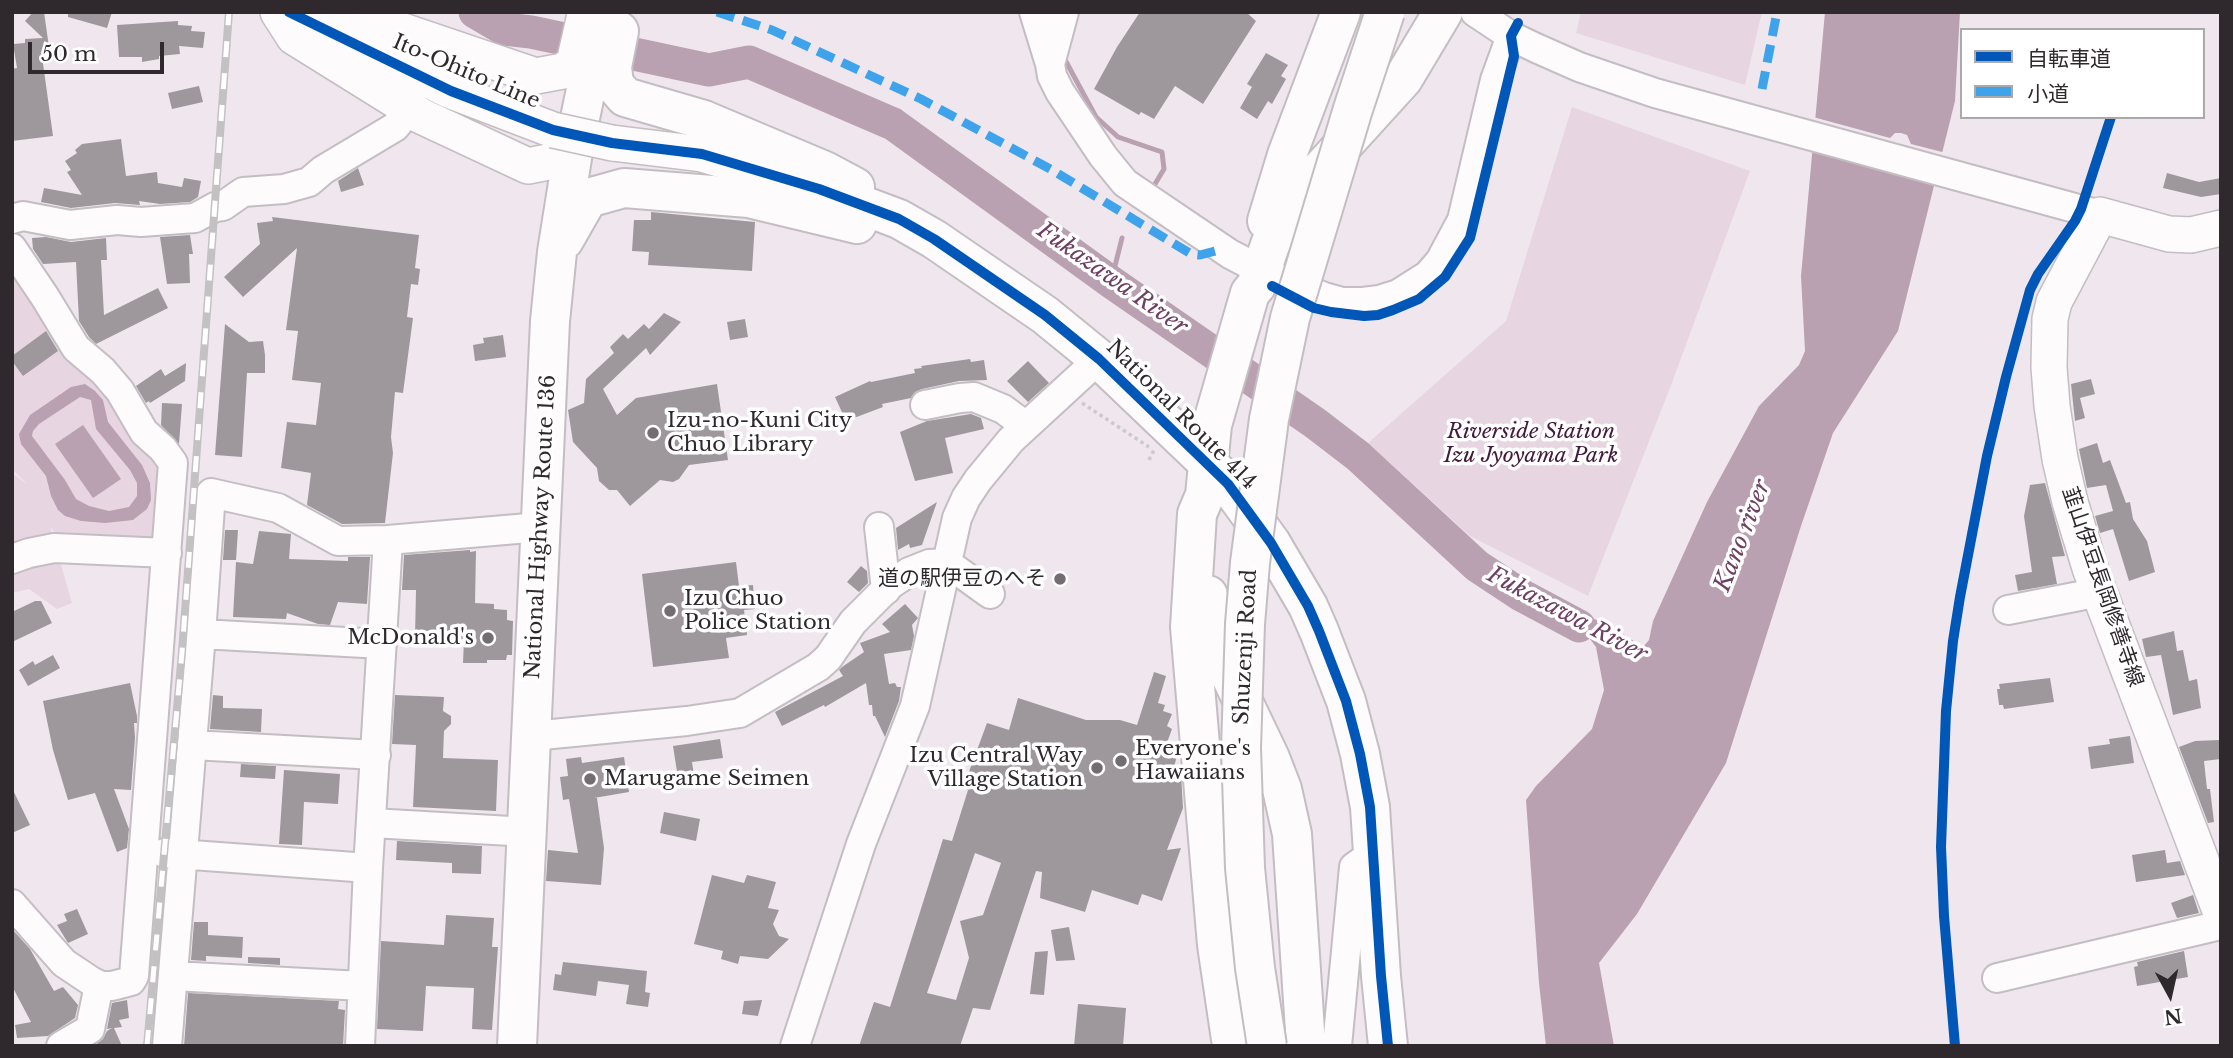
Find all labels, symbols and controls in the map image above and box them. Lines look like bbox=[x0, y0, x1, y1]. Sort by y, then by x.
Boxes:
scale bar bbox=[32, 28, 168, 72]
legend bbox=[1960, 28, 2205, 119]
street label: Ito-Ohito Line bbox=[389, 30, 543, 114]
text: 50 m bbox=[41, 41, 96, 67]
text: 自転車道 bbox=[2027, 46, 2111, 72]
text: 小道 bbox=[2027, 81, 2069, 107]
water label: Fukazawa River bbox=[1032, 217, 1192, 341]
street label: National Route 414 bbox=[1101, 335, 1261, 495]
street label: National Highway Route 136 bbox=[520, 374, 562, 680]
place label: Izu-no-Kuni City Chuo Library bbox=[667, 408, 852, 458]
park label: Riverside Station Izu Jyoyama Park bbox=[1444, 419, 1618, 469]
marker: Izu-no-Kuni City Chuo Library bbox=[645, 425, 661, 441]
water label: Kano river bbox=[1709, 476, 1777, 596]
street label: 韮山伊豆長岡修善寺線 bbox=[2056, 484, 2148, 690]
water label: Fukazawa River bbox=[1482, 561, 1652, 669]
place label: 道の駅伊豆のへそ bbox=[878, 566, 1046, 592]
street label: Shuzenji Road bbox=[1229, 569, 1263, 725]
marker: 道の駅伊豆のへそ bbox=[1052, 571, 1068, 587]
place label: Izu Chuo Police Station bbox=[684, 586, 831, 636]
marker: Izu Chuo Police Station bbox=[662, 603, 678, 619]
place label: McDonald's bbox=[347, 625, 474, 651]
marker: McDonald's bbox=[480, 630, 496, 646]
place label: Everyone's Hawaiians bbox=[1135, 736, 1251, 786]
place label: Izu Central Way Village Station bbox=[909, 743, 1083, 793]
marker: Everyone's Hawaiians bbox=[1113, 753, 1129, 769]
marker: Izu Central Way Village Station bbox=[1089, 760, 1105, 776]
place label: Marugame Seimen bbox=[604, 766, 809, 792]
marker: Marugame Seimen bbox=[582, 771, 598, 787]
north arrow bbox=[2135, 960, 2205, 1030]
text: N bbox=[2163, 1004, 2183, 1029]

